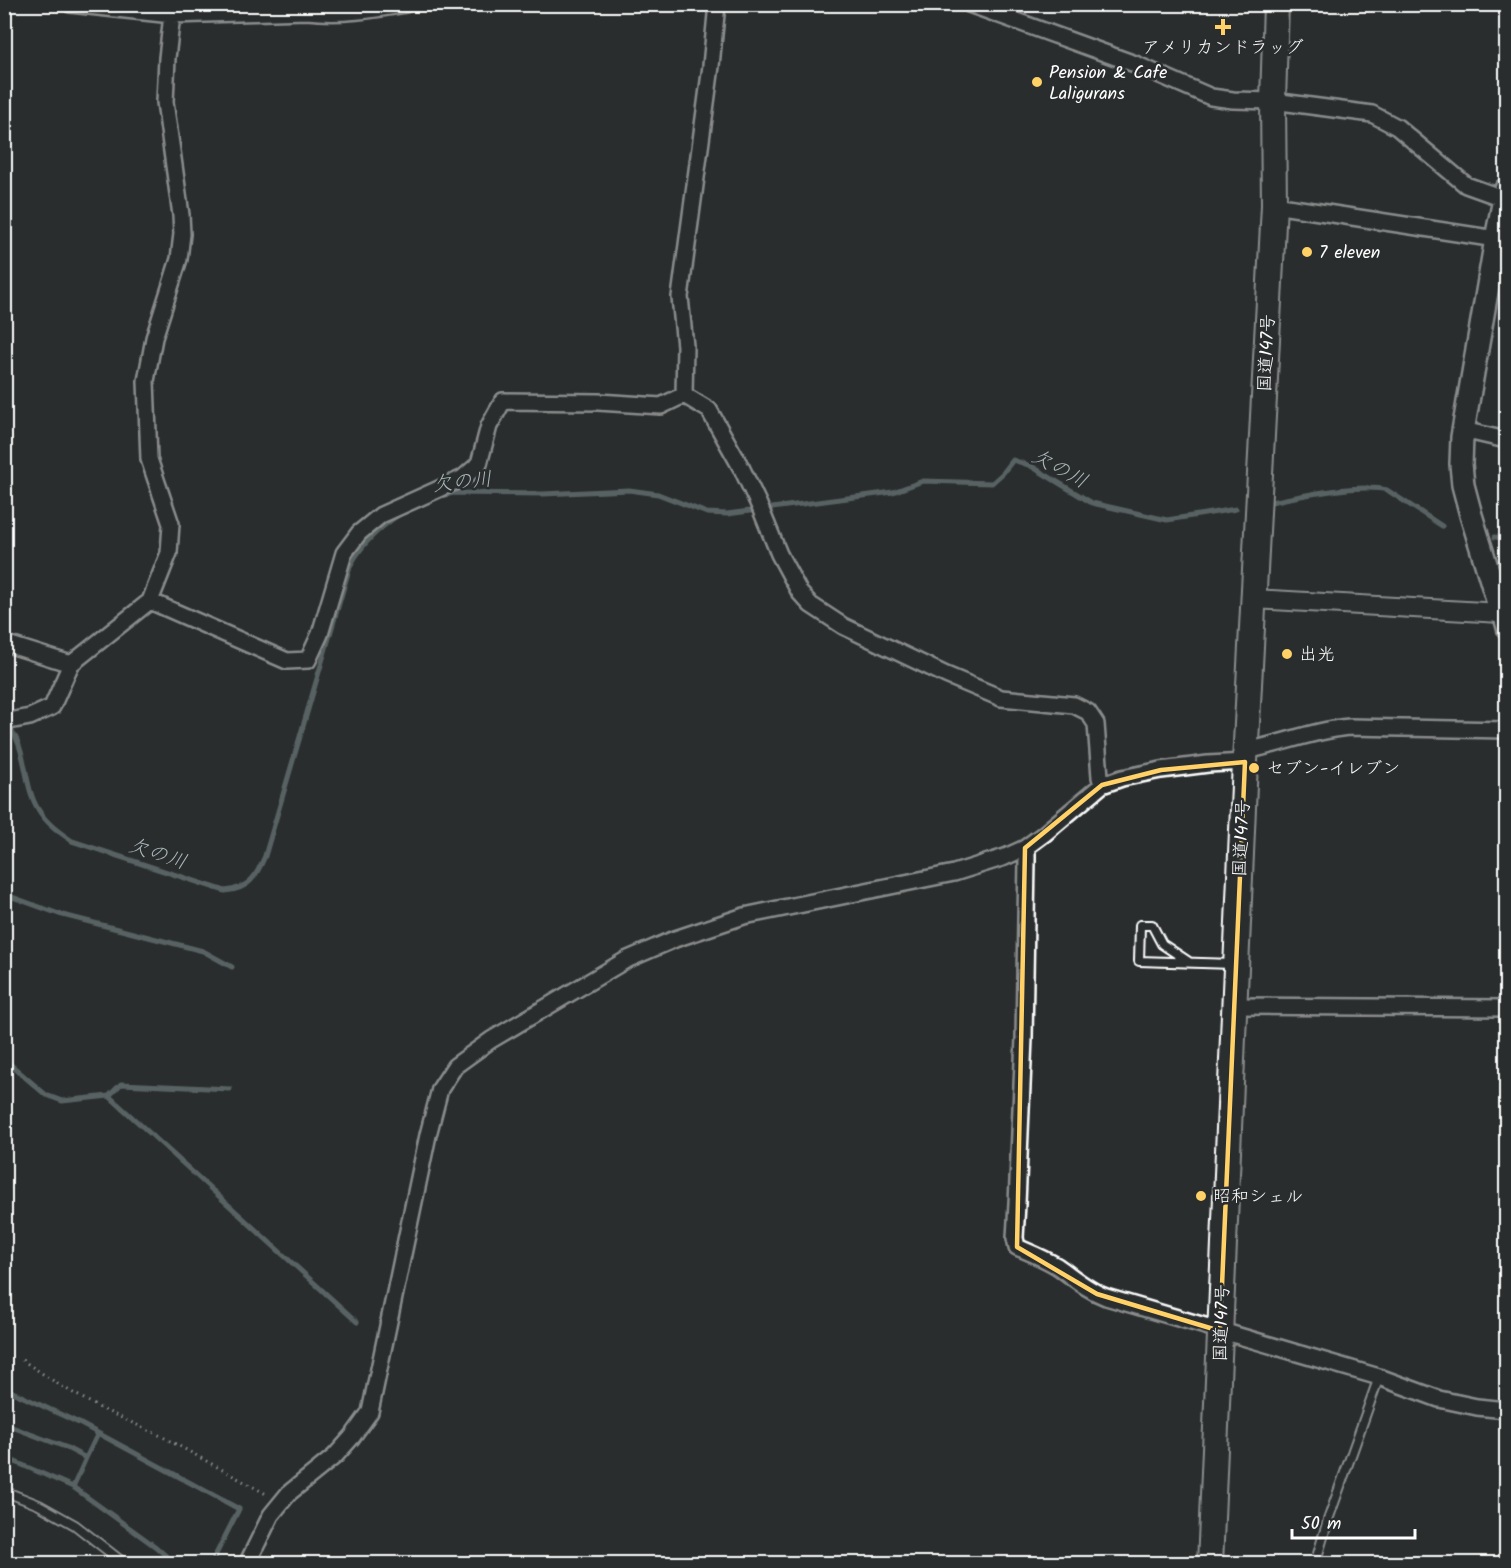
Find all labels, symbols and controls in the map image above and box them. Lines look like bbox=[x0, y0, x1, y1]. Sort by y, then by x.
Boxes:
marker: アメリカンドラッグ bbox=[1216, 20, 1230, 34]
place label: アメリカンドラッグ bbox=[1142, 34, 1304, 63]
place label: Pension & Cafe Laligurans bbox=[1049, 59, 1167, 109]
marker: Pension & Cafe Laligurans bbox=[1030, 75, 1044, 89]
place label: 7 eleven bbox=[1319, 239, 1380, 268]
marker: 7 eleven bbox=[1300, 245, 1314, 259]
street label: 国道147号 bbox=[1251, 313, 1284, 393]
water label: 欠の川 bbox=[1025, 442, 1093, 498]
water label: 欠の川 bbox=[431, 464, 494, 502]
place label: 出光 bbox=[1299, 641, 1335, 670]
marker: 出光 bbox=[1280, 647, 1294, 661]
place label: セブン-イレブン bbox=[1266, 755, 1400, 784]
marker: セブン-イレブン bbox=[1247, 761, 1261, 775]
street label: 国道147号 bbox=[1226, 798, 1259, 878]
water label: 欠の川 bbox=[124, 830, 191, 879]
place label: 昭和シェル bbox=[1213, 1183, 1303, 1212]
marker: 昭和シェル bbox=[1194, 1189, 1208, 1203]
street label: 国道147号 bbox=[1207, 1284, 1238, 1362]
scale bar bbox=[1292, 1502, 1415, 1540]
text: 50 m bbox=[1301, 1510, 1341, 1539]

